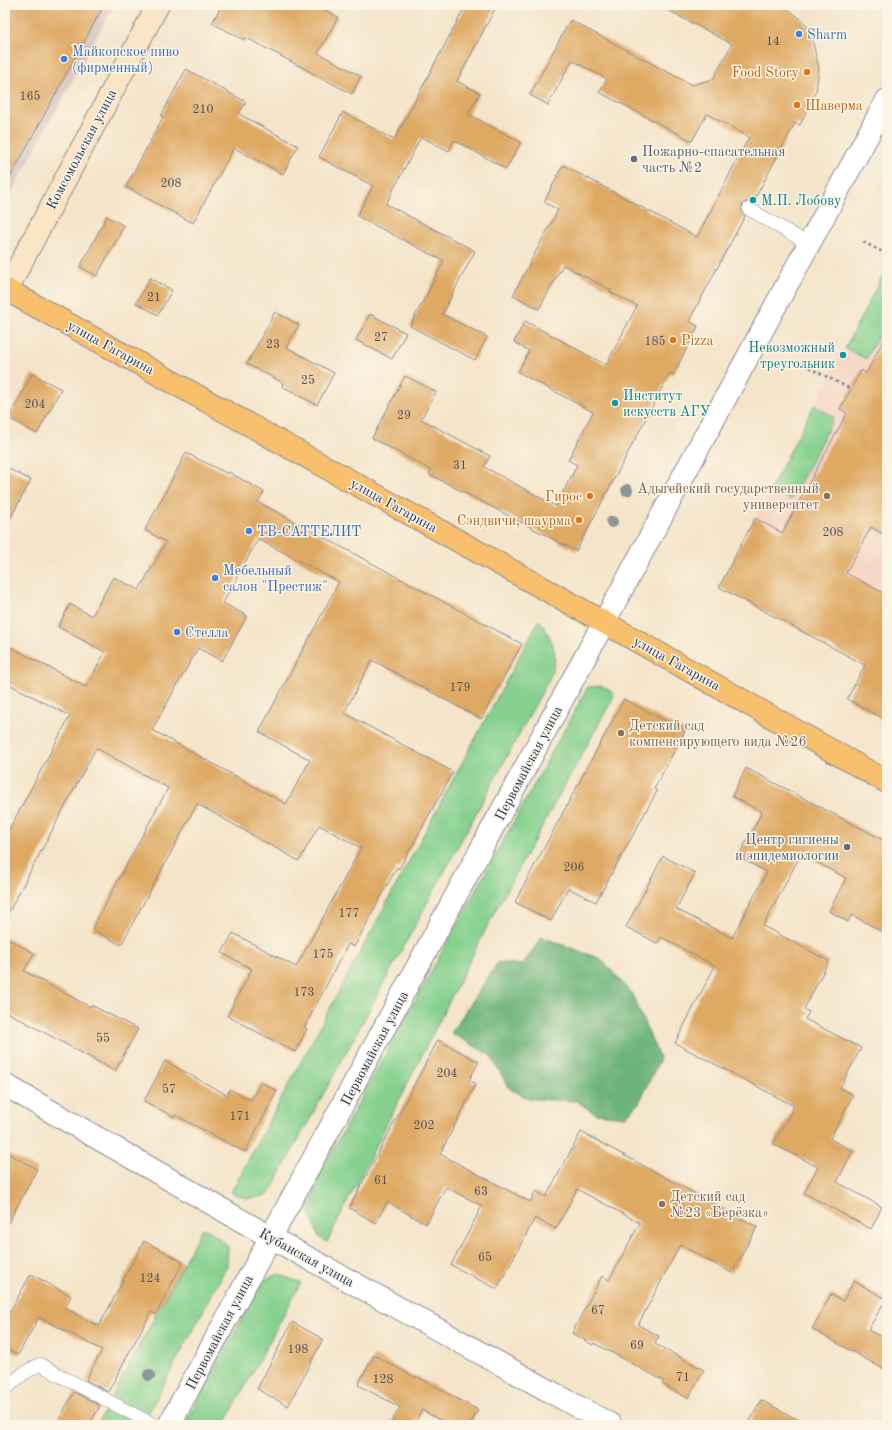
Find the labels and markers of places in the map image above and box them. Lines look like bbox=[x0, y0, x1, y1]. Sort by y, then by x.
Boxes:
place label: Sharm bbox=[807, 28, 847, 42]
marker: Sharm bbox=[794, 29, 804, 39]
place label: Майкопское пиво (фирменный) bbox=[72, 45, 179, 76]
marker: Майкопское пиво (фирменный) bbox=[59, 54, 69, 64]
place label: Food Story bbox=[732, 66, 800, 80]
marker: Food Story bbox=[802, 67, 812, 77]
place label: Шаверма bbox=[805, 99, 863, 113]
marker: Шаверма bbox=[792, 100, 802, 110]
place label: Пожарно-спасательная часть №2 bbox=[642, 145, 785, 175]
marker: Пожарно-спасательная часть №2 bbox=[629, 154, 639, 164]
place label: М.П. Лобову bbox=[761, 194, 842, 208]
marker: М.П. Лобову bbox=[748, 195, 758, 205]
place label: Pizza bbox=[681, 334, 714, 348]
marker: Pizza bbox=[668, 335, 678, 345]
place label: Невозможный треугольник bbox=[748, 341, 835, 371]
marker: Невозможный треугольник bbox=[838, 350, 848, 360]
place label: Институт искусств АГУ bbox=[623, 389, 711, 419]
marker: Институт искусств АГУ bbox=[610, 398, 620, 408]
place label: Адыгейский государственный университет bbox=[637, 482, 819, 512]
place label: Гирос bbox=[545, 490, 582, 504]
marker: Гирос bbox=[585, 491, 595, 501]
marker: Адыгейский государственный университет bbox=[822, 491, 832, 501]
place label: Сэндвичи, шаурма bbox=[457, 514, 571, 528]
marker: Сэндвичи, шаурма bbox=[574, 515, 584, 525]
place label: ТВ-САТТЕЛИТ bbox=[257, 525, 361, 539]
marker: ТВ-САТТЕЛИТ bbox=[244, 526, 254, 536]
place label: Мебельный салон "Престиж" bbox=[223, 564, 328, 594]
marker: Мебельный салон "Престиж" bbox=[210, 573, 220, 583]
place label: Стелла bbox=[185, 626, 229, 640]
marker: Стелла bbox=[172, 627, 182, 637]
place label: Детский сад компенсирующего вида №26 bbox=[629, 719, 807, 749]
marker: Детский сад компенсирующего вида №26 bbox=[616, 728, 626, 738]
place label: Центр гигиены и эпидемиологии bbox=[735, 833, 839, 863]
marker: Центр гигиены и эпидемиологии bbox=[842, 842, 852, 852]
place label: Детский сад №23 «Берёзка» bbox=[670, 1190, 769, 1220]
marker: Детский сад №23 «Берёзка» bbox=[657, 1199, 667, 1209]

